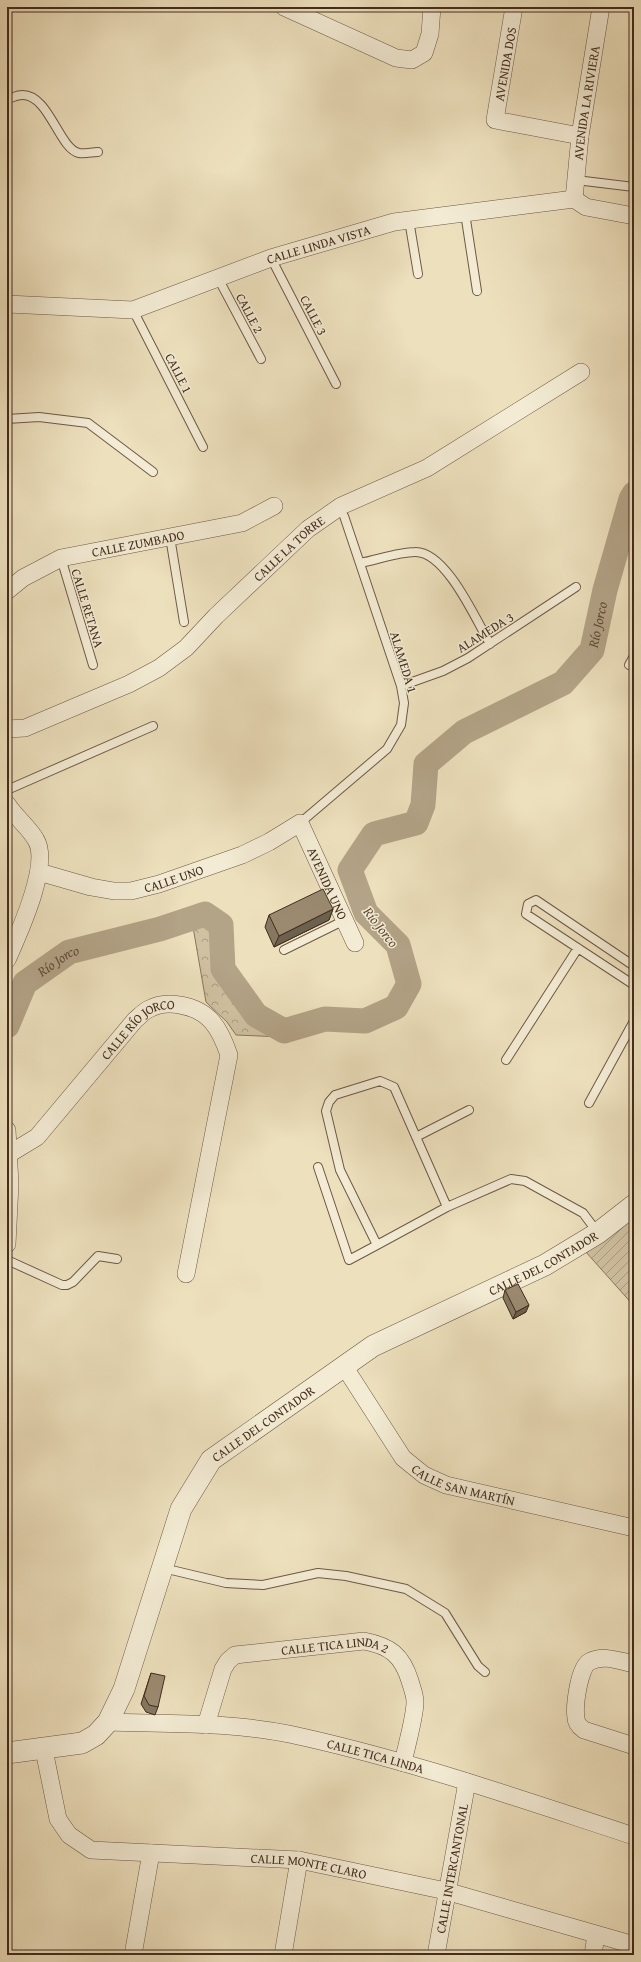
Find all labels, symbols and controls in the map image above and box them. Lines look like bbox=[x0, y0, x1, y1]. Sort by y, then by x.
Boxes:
street label: AVENIDA DOS bbox=[490, 26, 521, 103]
street label: AVENIDA LA RIVIERA bbox=[569, 44, 605, 161]
street label: CALLE LINDA VISTA bbox=[264, 220, 373, 269]
street label: CALLE 2 bbox=[231, 290, 268, 337]
street label: CALLE 3 bbox=[295, 292, 332, 339]
street label: CALLE 1 bbox=[160, 350, 197, 397]
street label: CALLE LA TORRE bbox=[249, 511, 329, 586]
street label: CALLE ZUMBADO bbox=[90, 525, 186, 562]
street label: CALLE RETANA bbox=[67, 566, 109, 650]
water label: Río Jorco bbox=[583, 600, 612, 651]
street label: ALAMEDA 3 bbox=[453, 607, 517, 657]
street label: ALAMEDA 1 bbox=[385, 629, 422, 695]
street label: AVENIDA UNO bbox=[302, 844, 352, 923]
street label: CALLE UNO bbox=[142, 860, 206, 897]
water label: Río Jorco bbox=[358, 902, 403, 952]
water label: Río Jorco bbox=[32, 940, 81, 982]
street label: CALLE RÍO JORCO bbox=[97, 995, 175, 1064]
street label: CALLE DEL CONTADOR bbox=[486, 1226, 602, 1300]
street label: CALLE DEL CONTADOR bbox=[208, 1381, 319, 1467]
street label: CALLE SAN MARTÍN bbox=[407, 1460, 517, 1511]
street label: CALLE TICA LINDA 2 bbox=[280, 1632, 392, 1660]
street label: CALLE TICA LINDA bbox=[325, 1734, 426, 1778]
street label: CALLE INTERCANTONAL bbox=[431, 1801, 473, 1935]
street label: CALLE MONTE CLARO bbox=[250, 1849, 368, 1884]

